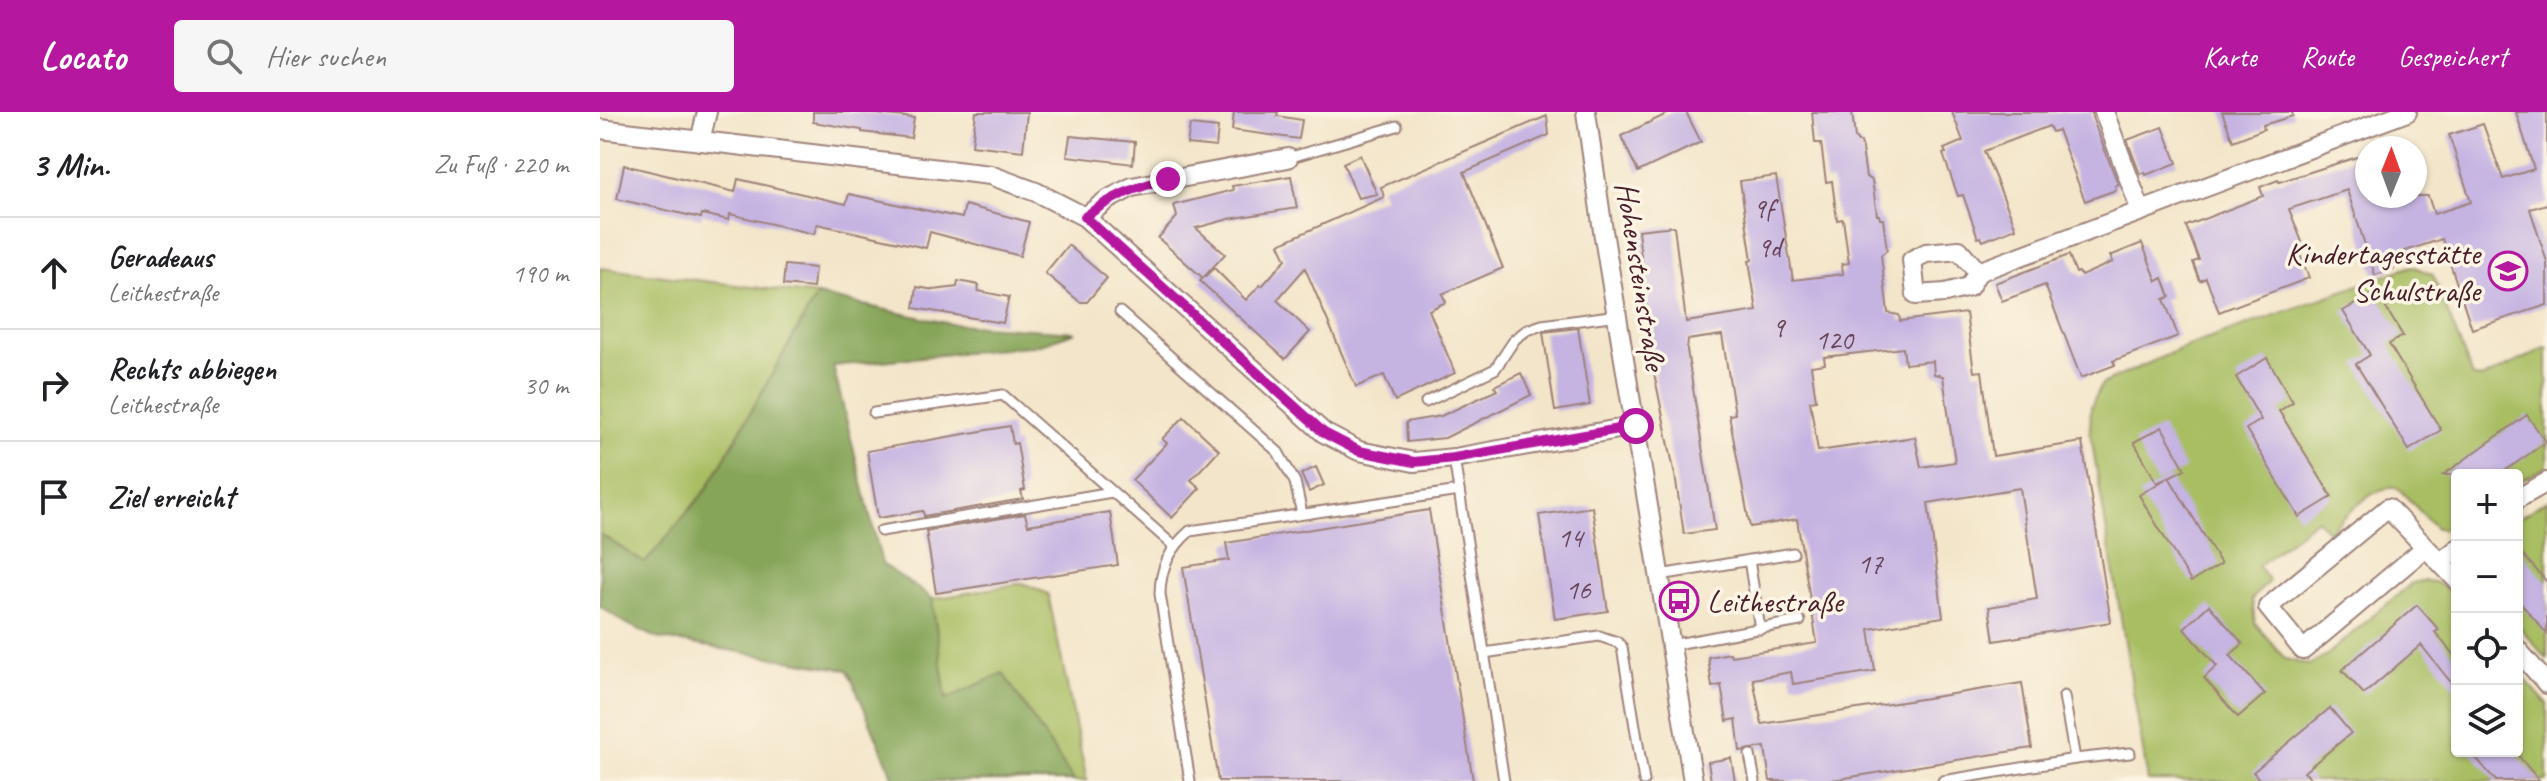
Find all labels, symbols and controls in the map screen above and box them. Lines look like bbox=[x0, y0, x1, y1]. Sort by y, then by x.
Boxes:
search box bbox=[174, 20, 734, 92]
text: Locato bbox=[40, 33, 126, 80]
icon: search bbox=[202, 34, 246, 78]
text: Hier suchen bbox=[266, 37, 386, 75]
text: Karte bbox=[2203, 39, 2257, 74]
text: Route bbox=[2301, 39, 2354, 74]
text: Gespeichert bbox=[2398, 39, 2507, 74]
north arrow bbox=[2355, 136, 2427, 208]
text: 3 Min. bbox=[32, 143, 110, 186]
text: Zu Fuß · 220 m bbox=[434, 148, 568, 181]
route end bbox=[1150, 161, 1186, 197]
street label: Hohensteinstraße bbox=[1606, 179, 1677, 376]
house number: 9f bbox=[1753, 191, 1779, 226]
house number: 9d bbox=[1757, 230, 1785, 265]
place label: Kindertagesstätte Schulstraße bbox=[2285, 233, 2483, 311]
text: Geradeaus bbox=[108, 238, 213, 276]
school or university icon: Kindertagesstätte Schulstraße bbox=[2487, 250, 2529, 292]
icon: ahead bbox=[32, 251, 76, 295]
text: 190 m bbox=[512, 257, 568, 290]
text: Leithestraße bbox=[108, 276, 218, 309]
house number: 9 bbox=[1772, 310, 1787, 345]
house number: 120 bbox=[1815, 322, 1855, 357]
text: Rechts abbiegen bbox=[108, 350, 276, 388]
icon: right bbox=[32, 363, 76, 407]
text: 30 m bbox=[524, 369, 568, 402]
text: Leithestraße bbox=[108, 388, 218, 421]
route start bbox=[1618, 408, 1654, 444]
map controls bbox=[2451, 469, 2523, 757]
button: + bbox=[2451, 469, 2523, 541]
icon: arrive bbox=[32, 475, 76, 519]
text: Ziel erreicht bbox=[108, 478, 234, 516]
house number: 14 bbox=[1557, 520, 1585, 555]
button: − bbox=[2451, 541, 2523, 613]
house number: 17 bbox=[1857, 546, 1884, 581]
house number: 16 bbox=[1565, 572, 1592, 607]
bus stop icon: Leithestraße bbox=[1658, 580, 1700, 622]
place label: Leithestraße bbox=[1707, 581, 1845, 622]
button: locate bbox=[2451, 613, 2523, 685]
button: layers bbox=[2451, 685, 2523, 757]

